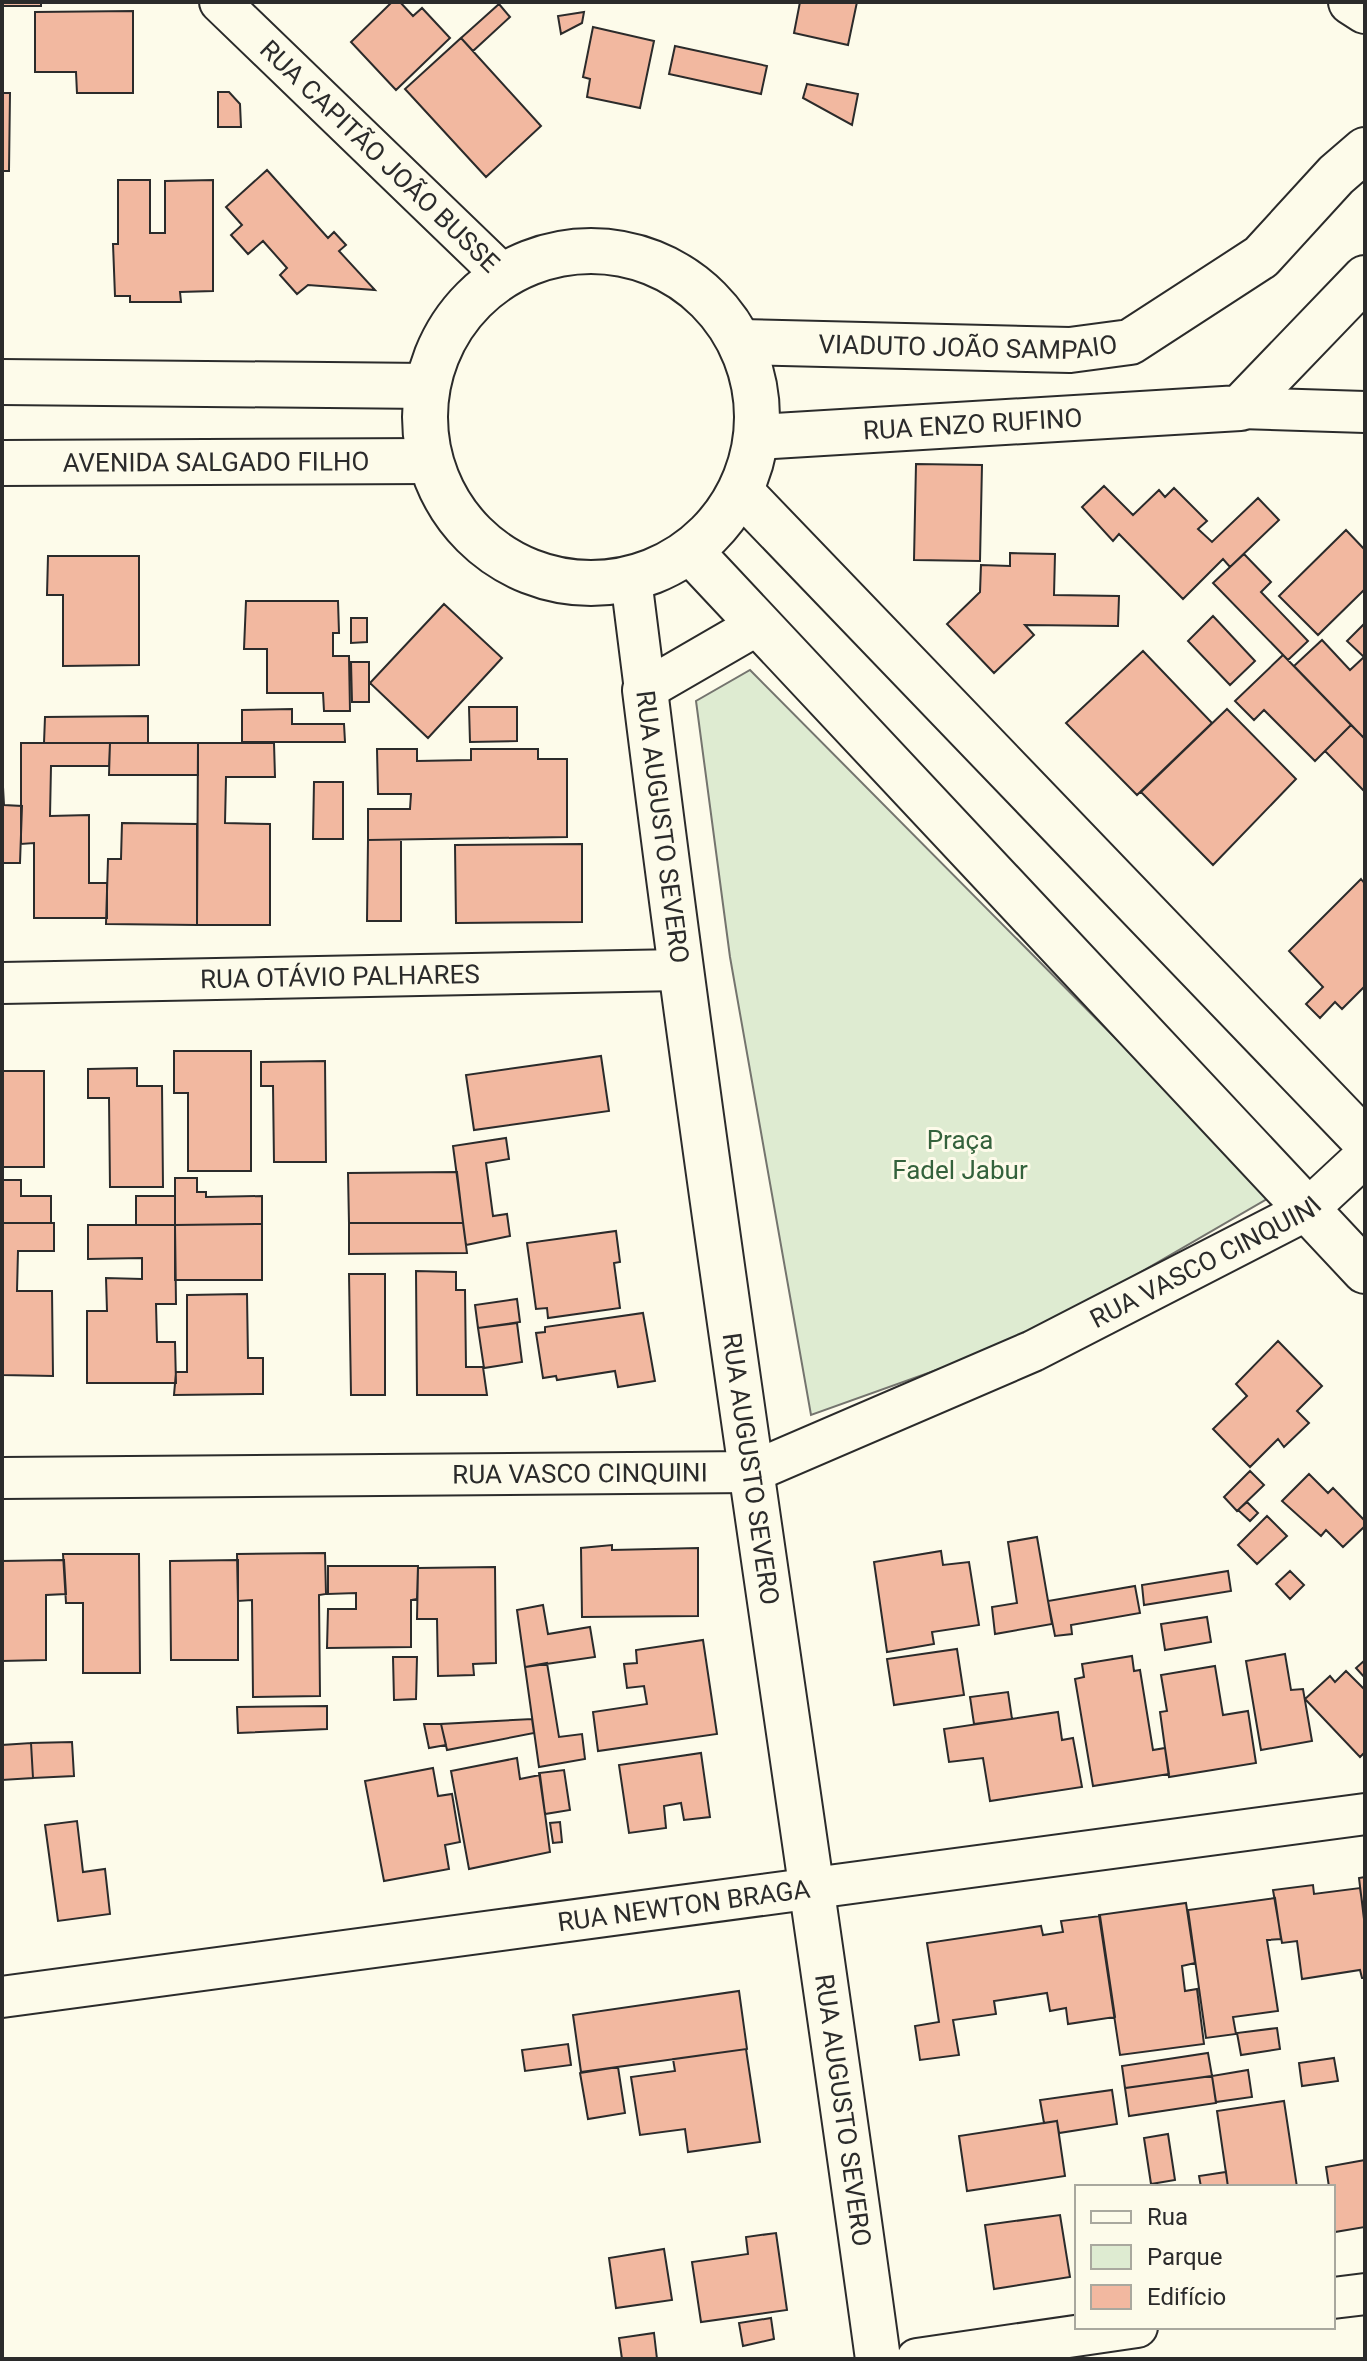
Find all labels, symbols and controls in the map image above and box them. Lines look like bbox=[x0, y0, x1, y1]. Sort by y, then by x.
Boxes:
street label: RUA CAPITÃO JOÃO BUSSE bbox=[254, 34, 506, 278]
street label: VIADUTO JOÃO SAMPAIO bbox=[818, 329, 1119, 365]
street label: RUA ENZO RUFINO bbox=[862, 402, 1083, 446]
street label: AVENIDA SALGADO FILHO bbox=[63, 446, 369, 478]
street label: RUA AUGUSTO SEVERO bbox=[630, 689, 695, 965]
street label: RUA OTÁVIO PALHARES bbox=[200, 959, 480, 994]
park label: Praça Fadel Jabur bbox=[892, 1125, 1028, 1185]
street label: RUA VASCO CINQUINI bbox=[1085, 1190, 1327, 1334]
street label: RUA AUGUSTO SEVERO bbox=[717, 1331, 785, 1607]
street label: RUA VASCO CINQUINI bbox=[452, 1457, 708, 1489]
street label: RUA NEWTON BRAGA bbox=[556, 1874, 812, 1937]
street label: RUA AUGUSTO SEVERO bbox=[809, 1972, 877, 2248]
legend bbox=[1075, 2185, 1335, 2329]
text: Rua bbox=[1147, 2203, 1188, 2231]
text: Parque bbox=[1147, 2243, 1223, 2271]
text: Edifício bbox=[1147, 2283, 1226, 2311]

